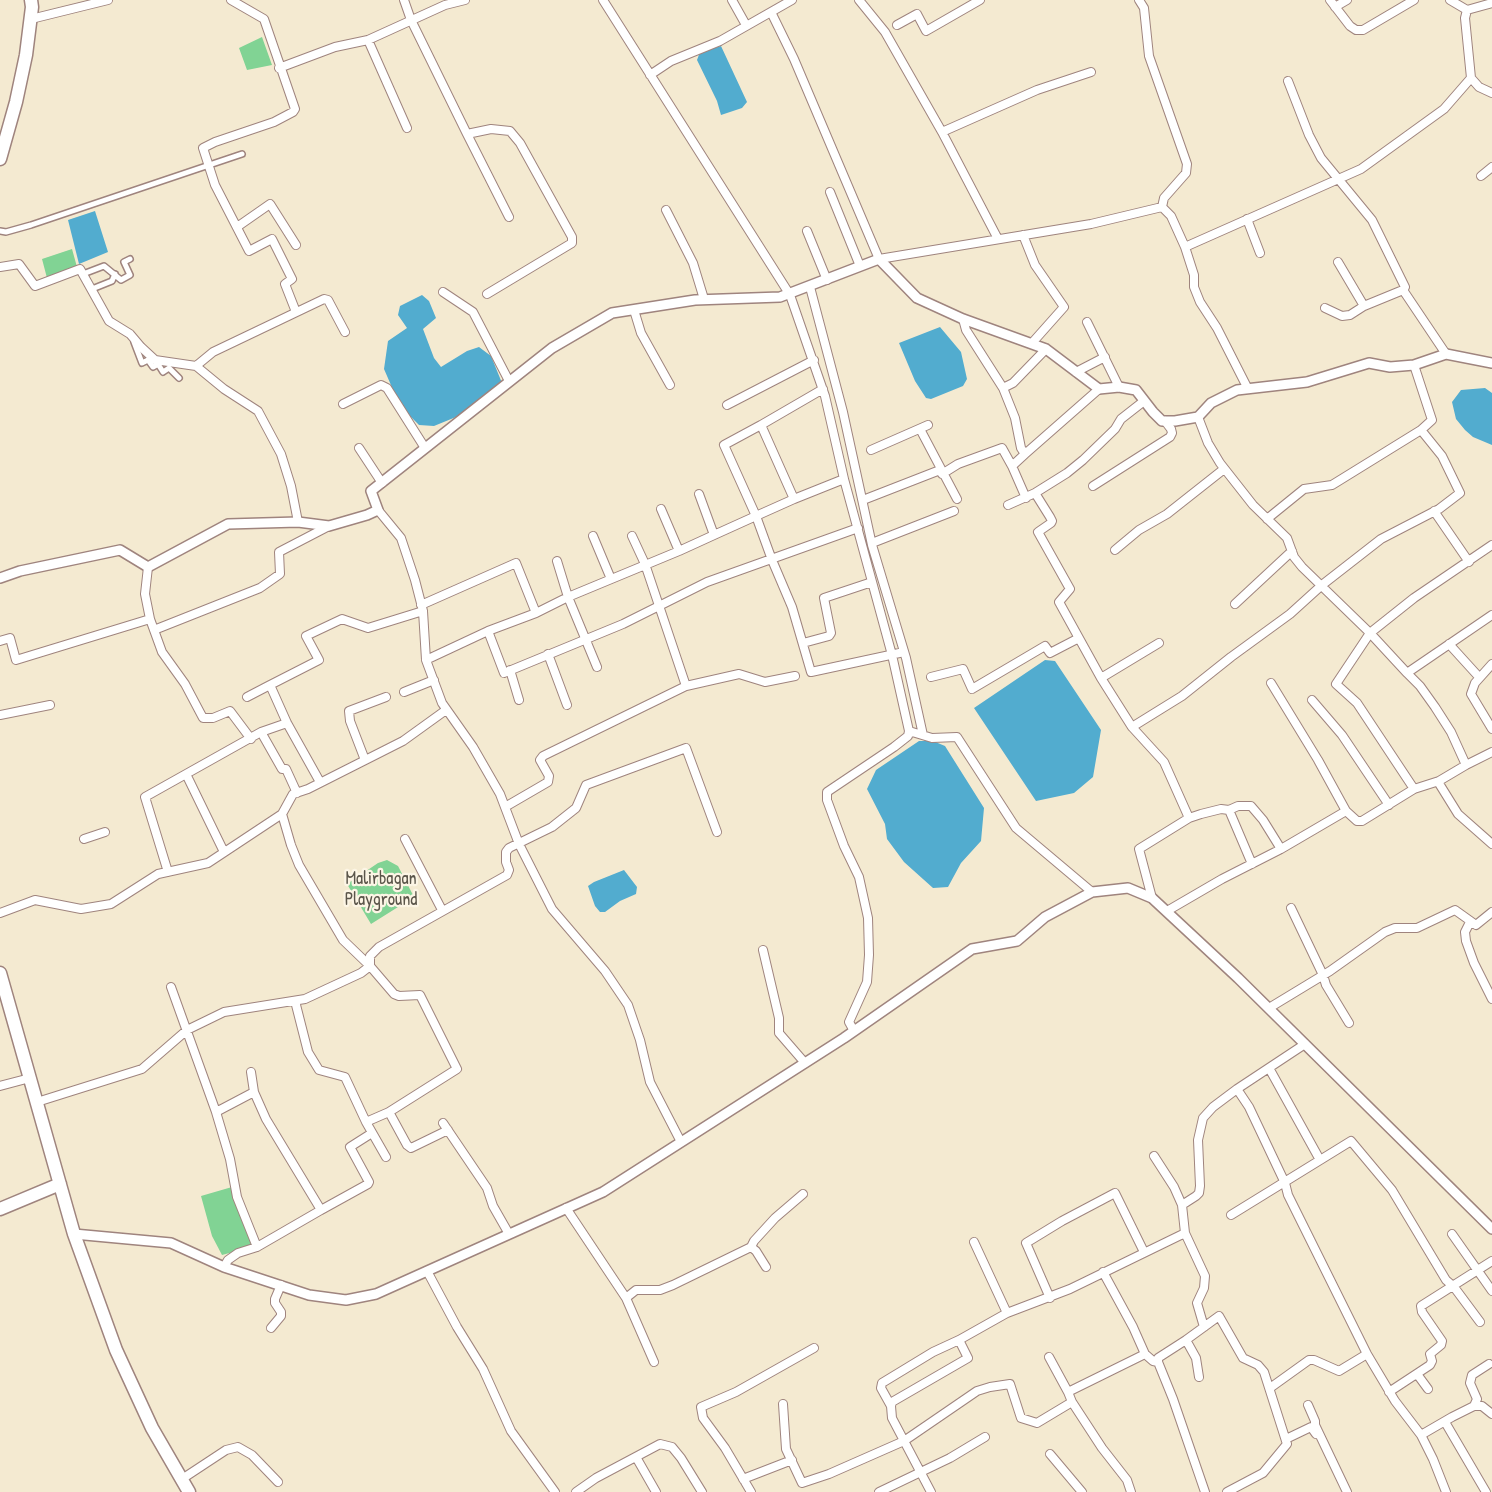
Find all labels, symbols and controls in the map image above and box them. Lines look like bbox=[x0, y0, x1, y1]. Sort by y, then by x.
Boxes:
park label: Malirbagan Playground bbox=[345, 868, 417, 910]

